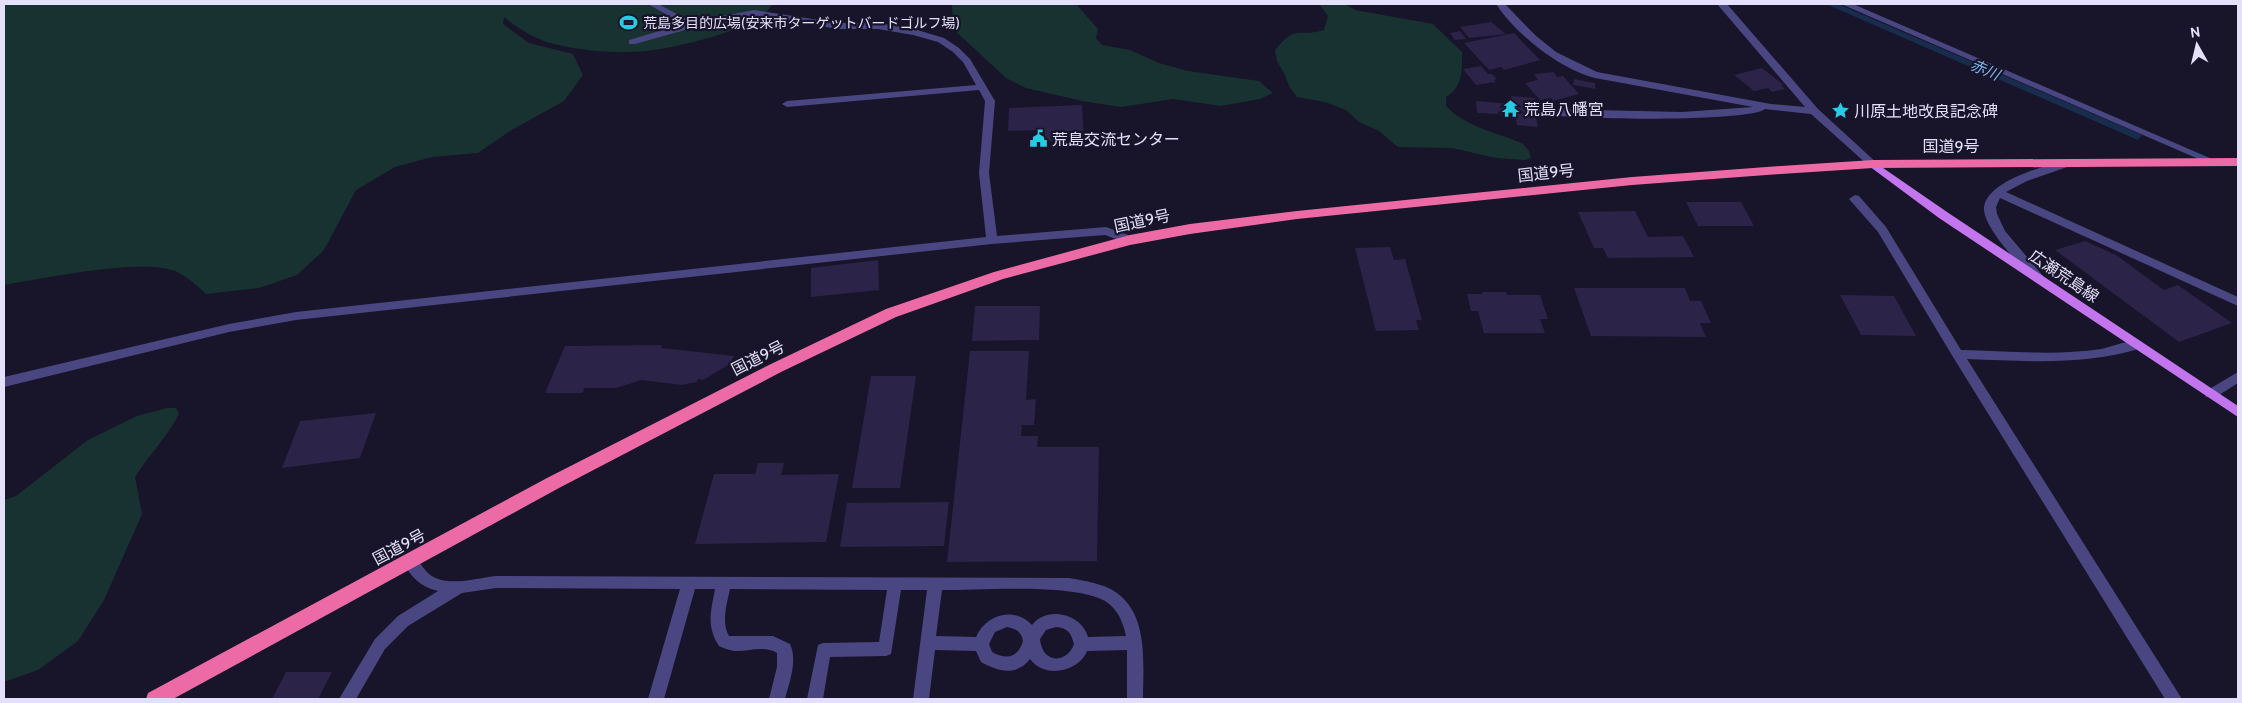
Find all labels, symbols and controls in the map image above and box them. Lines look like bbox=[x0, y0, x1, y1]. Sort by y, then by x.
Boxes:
sports icon: 荒島多目的広場(安来市ターゲットバードゴルフ場) bbox=[619, 13, 639, 33]
place label: 荒島多目的広場(安来市ターゲットバードゴルフ場) bbox=[643, 14, 960, 32]
north arrow bbox=[2172, 20, 2222, 70]
text: N bbox=[2189, 23, 2201, 42]
water label: 赤川 bbox=[1968, 56, 2004, 85]
temple icon: 荒島八幡宮 bbox=[1500, 99, 1520, 119]
place label: 荒島八幡宮 bbox=[1524, 100, 1604, 119]
place icon: 川原土地改良記念碑 bbox=[1830, 101, 1850, 121]
place label: 川原土地改良記念碑 bbox=[1854, 102, 1998, 121]
public building icon: 荒島交流センター bbox=[1028, 129, 1048, 149]
place label: 荒島交流センター bbox=[1052, 130, 1180, 149]
street label: 国道9号 bbox=[1922, 137, 1980, 156]
street label: 国道9号 bbox=[1517, 161, 1575, 185]
street label: 国道9号 bbox=[1112, 206, 1172, 236]
street label: 広瀬荒島線 bbox=[2026, 246, 2102, 306]
street label: 国道9号 bbox=[728, 337, 788, 379]
street label: 国道9号 bbox=[369, 525, 429, 569]

